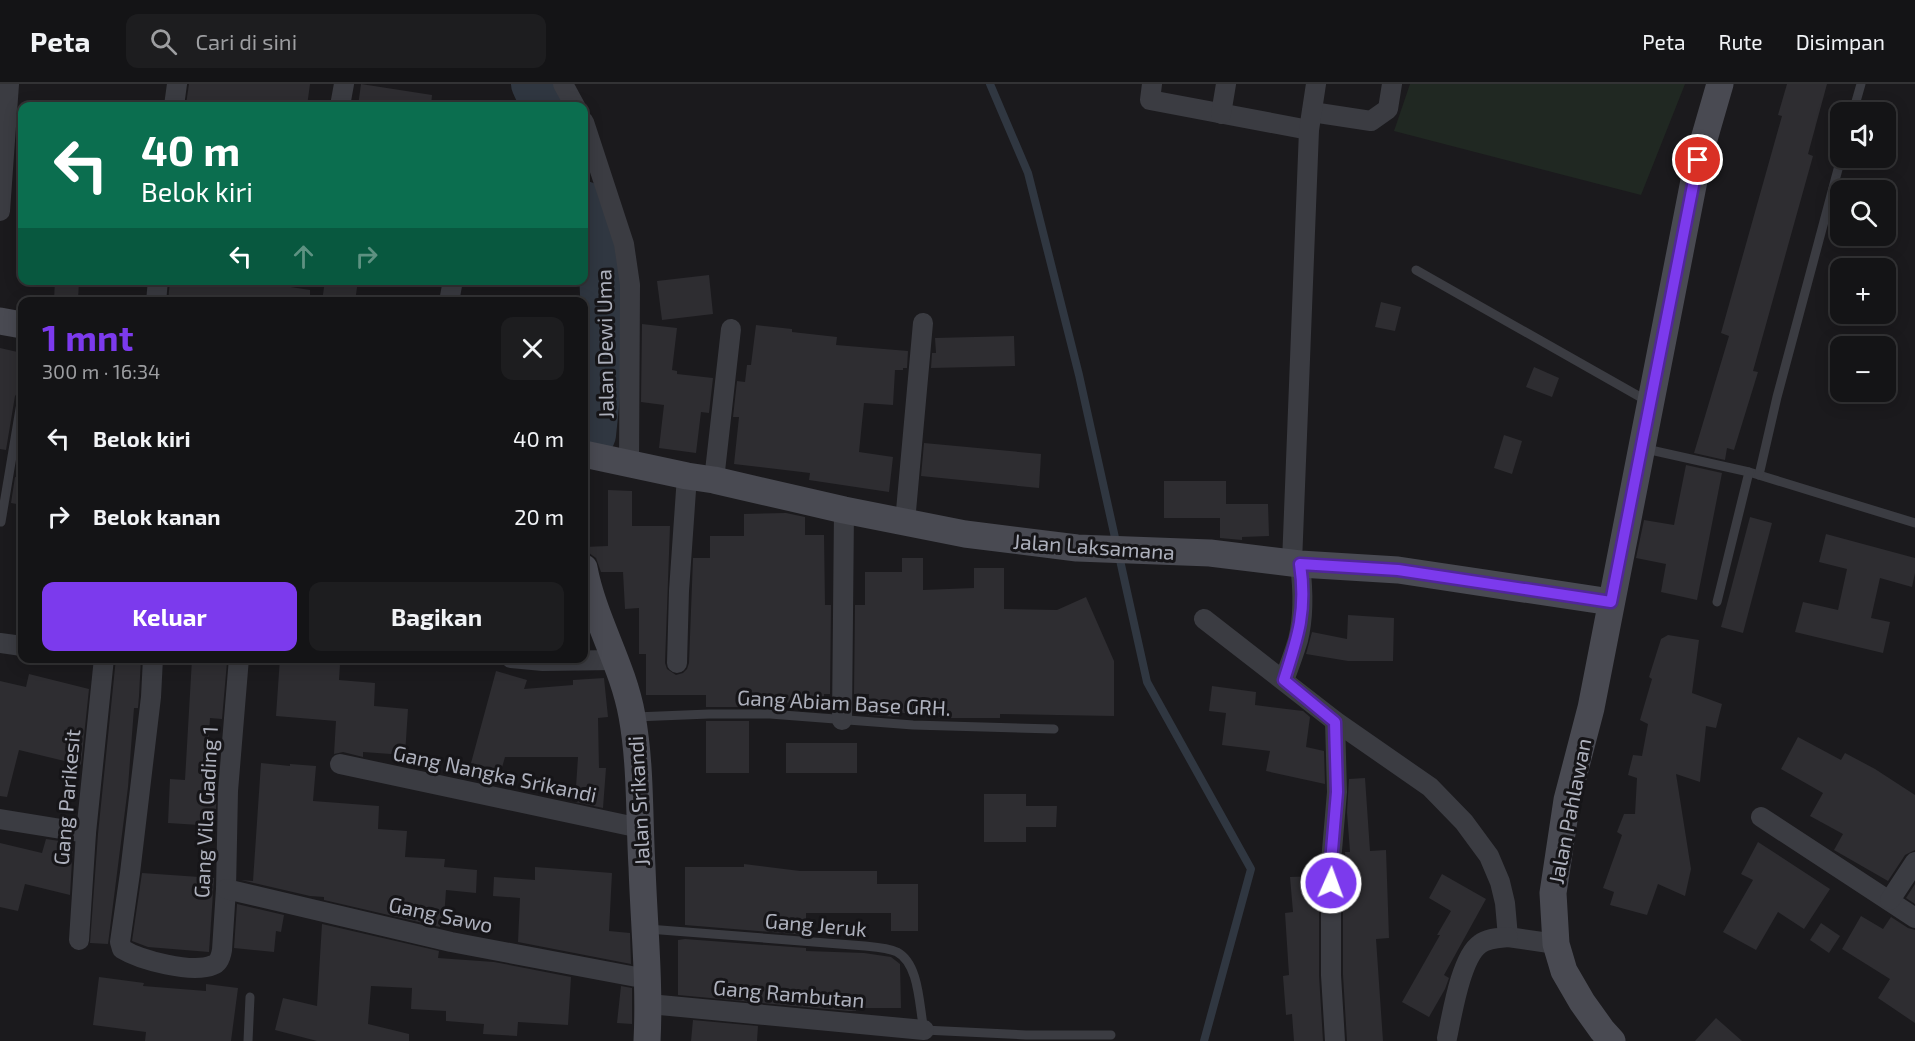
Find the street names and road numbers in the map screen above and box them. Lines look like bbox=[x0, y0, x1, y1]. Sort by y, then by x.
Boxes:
street label: Jalan Dewi Uma bbox=[590, 269, 618, 419]
street label: Jalan Laksamana bbox=[1012, 528, 1176, 564]
street label: Gang Abiam Base GRH. bbox=[737, 684, 951, 720]
street label: Gang Vila Gading 1 bbox=[188, 725, 222, 899]
street label: Gang Parikesit bbox=[48, 728, 84, 866]
street label: Jalan Srikandi bbox=[622, 735, 654, 867]
street label: Jalan Pahlawan bbox=[1543, 736, 1595, 886]
street label: Gang Nangka Srikandi bbox=[391, 739, 599, 807]
street label: Gang Sawo bbox=[387, 891, 495, 937]
street label: Gang Jeruk bbox=[764, 907, 868, 941]
street label: Gang Rambutan bbox=[712, 974, 866, 1012]

